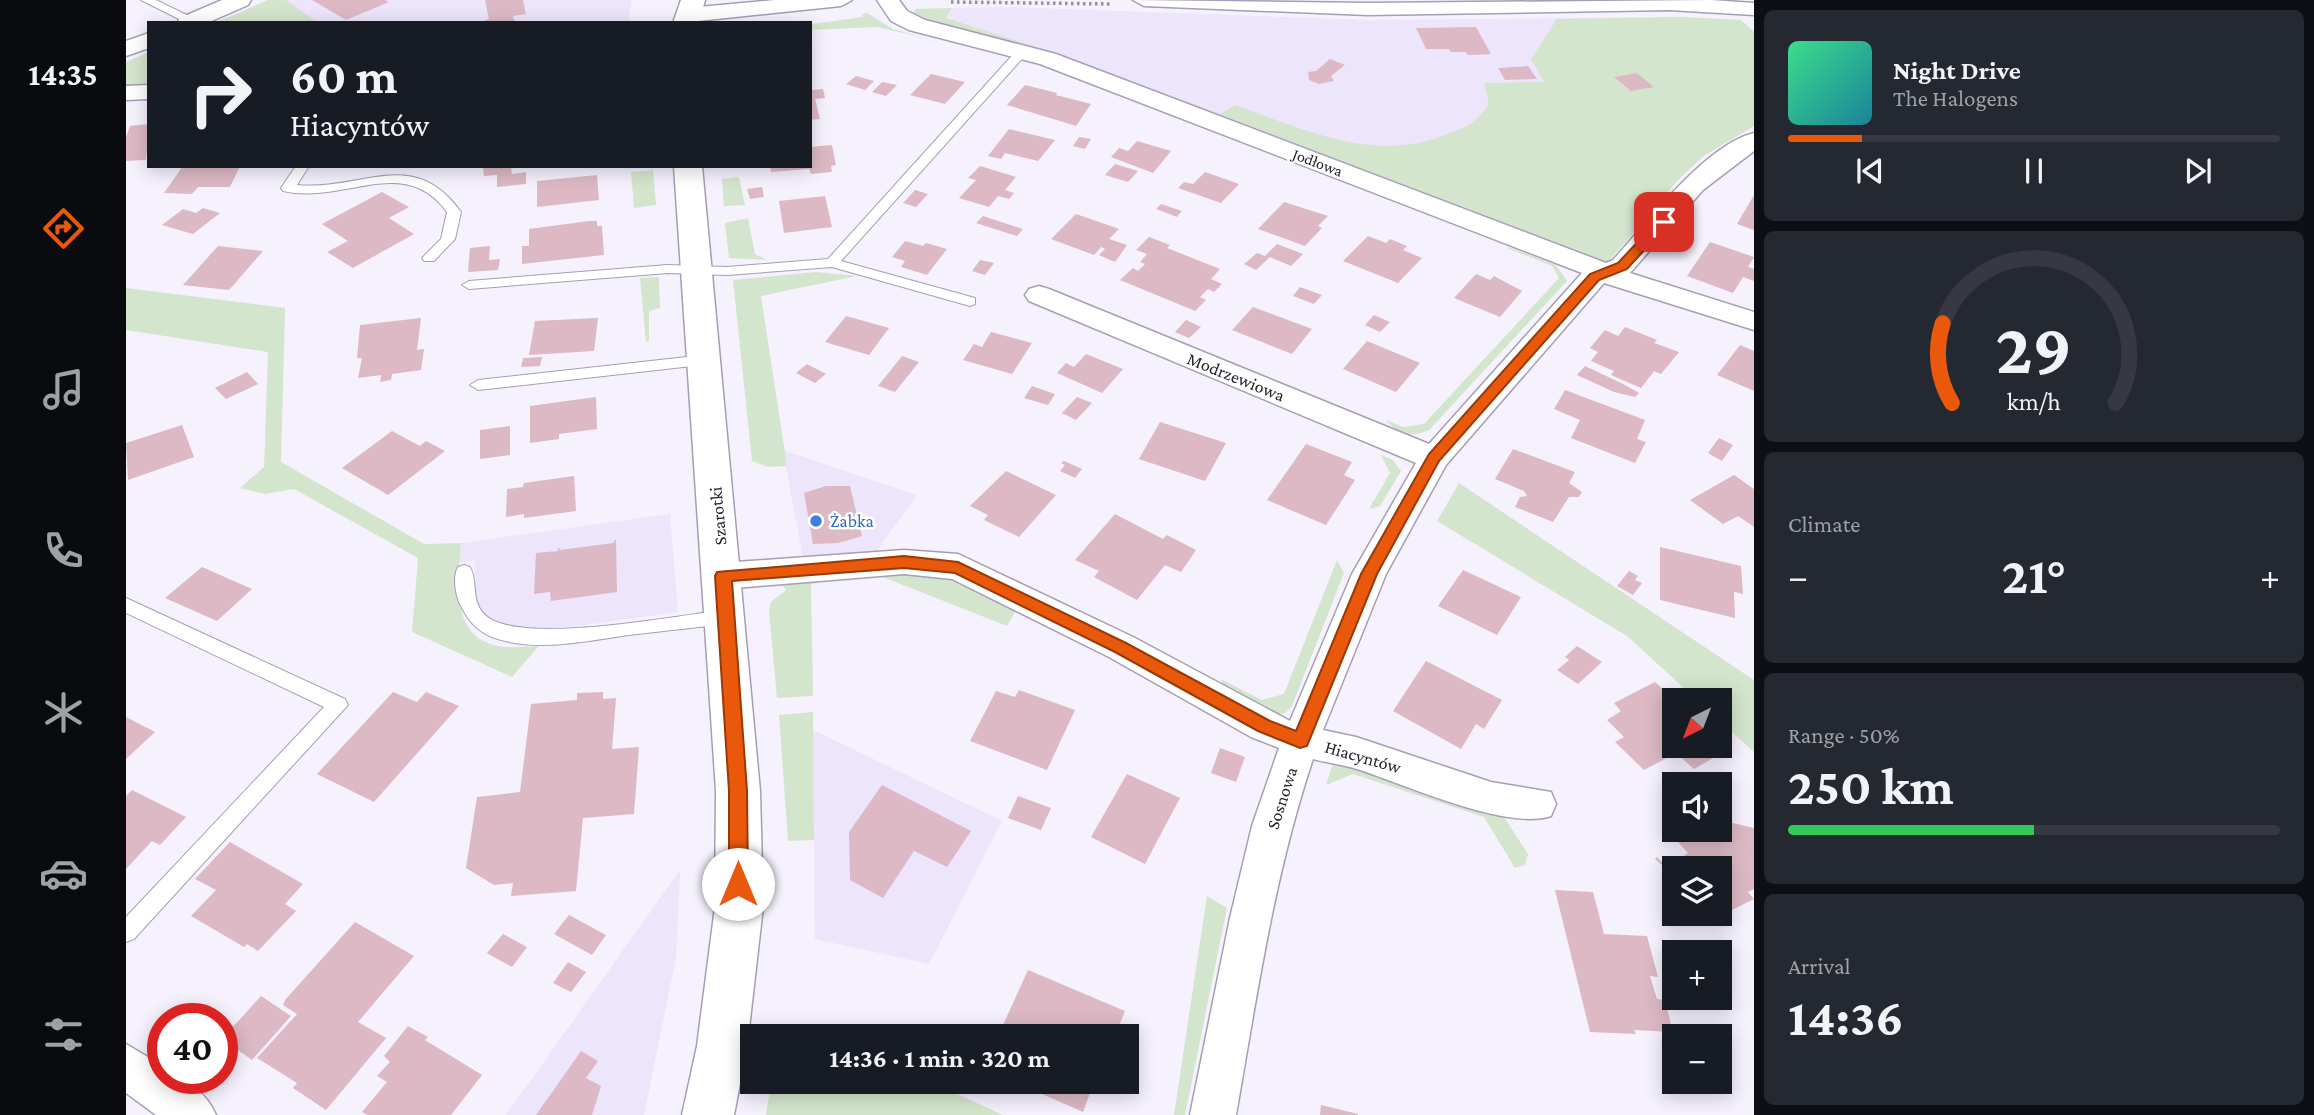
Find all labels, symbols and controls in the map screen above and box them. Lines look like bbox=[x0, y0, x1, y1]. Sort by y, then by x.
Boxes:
icon: right bbox=[175, 49, 266, 140]
text: 60 m bbox=[290, 49, 397, 104]
text: 14:35 bbox=[28, 56, 98, 92]
text: Night Drive bbox=[1893, 56, 2021, 85]
text: The Halogens bbox=[1893, 85, 2018, 111]
text: Hiacyntów bbox=[290, 107, 429, 143]
street label: Jodłowa bbox=[1288, 144, 1346, 181]
icon: previous bbox=[1851, 152, 1889, 190]
icon: pause bbox=[2015, 152, 2053, 190]
icon: next bbox=[2179, 152, 2217, 190]
pin bbox=[1634, 192, 1694, 252]
icon: arrive bbox=[1645, 203, 1683, 241]
icon: directions bbox=[39, 204, 88, 253]
text: 29 bbox=[1996, 308, 2072, 389]
street label: Modrzewiowa bbox=[1184, 348, 1288, 406]
icon: music bbox=[39, 365, 88, 414]
text: km/h bbox=[2007, 387, 2061, 414]
street label: Szarotki bbox=[705, 486, 731, 546]
place label: Żabka bbox=[830, 511, 874, 531]
text: Climate bbox=[1788, 511, 1860, 537]
marker: Żabka bbox=[808, 513, 824, 529]
icon: phone bbox=[39, 526, 88, 575]
text: 21° bbox=[2002, 546, 2066, 604]
text: − bbox=[1788, 555, 1808, 597]
text: + bbox=[2260, 555, 2280, 597]
icon: climate bbox=[39, 688, 88, 737]
north arrow bbox=[1662, 688, 1732, 758]
map controls bbox=[1662, 688, 1732, 1094]
text: Range · 50% bbox=[1788, 722, 1900, 748]
street label: Hiacyntów bbox=[1323, 737, 1404, 778]
text: 250 km bbox=[1788, 757, 1954, 815]
street label: Sosnowa bbox=[1263, 764, 1301, 832]
button: sound bbox=[1662, 772, 1732, 842]
position arrow bbox=[701, 847, 775, 921]
icon: car bbox=[39, 849, 88, 898]
button: layers bbox=[1662, 856, 1732, 926]
button: + bbox=[1662, 940, 1732, 1010]
text: Arrival bbox=[1788, 953, 1851, 979]
text: 14:36 bbox=[1788, 988, 1904, 1046]
speed limit sign: 40 bbox=[147, 1003, 238, 1094]
icon: filters bbox=[39, 1010, 88, 1059]
button: − bbox=[1662, 1024, 1732, 1094]
text: 14:36 · 1 min · 320 m bbox=[829, 1044, 1050, 1073]

